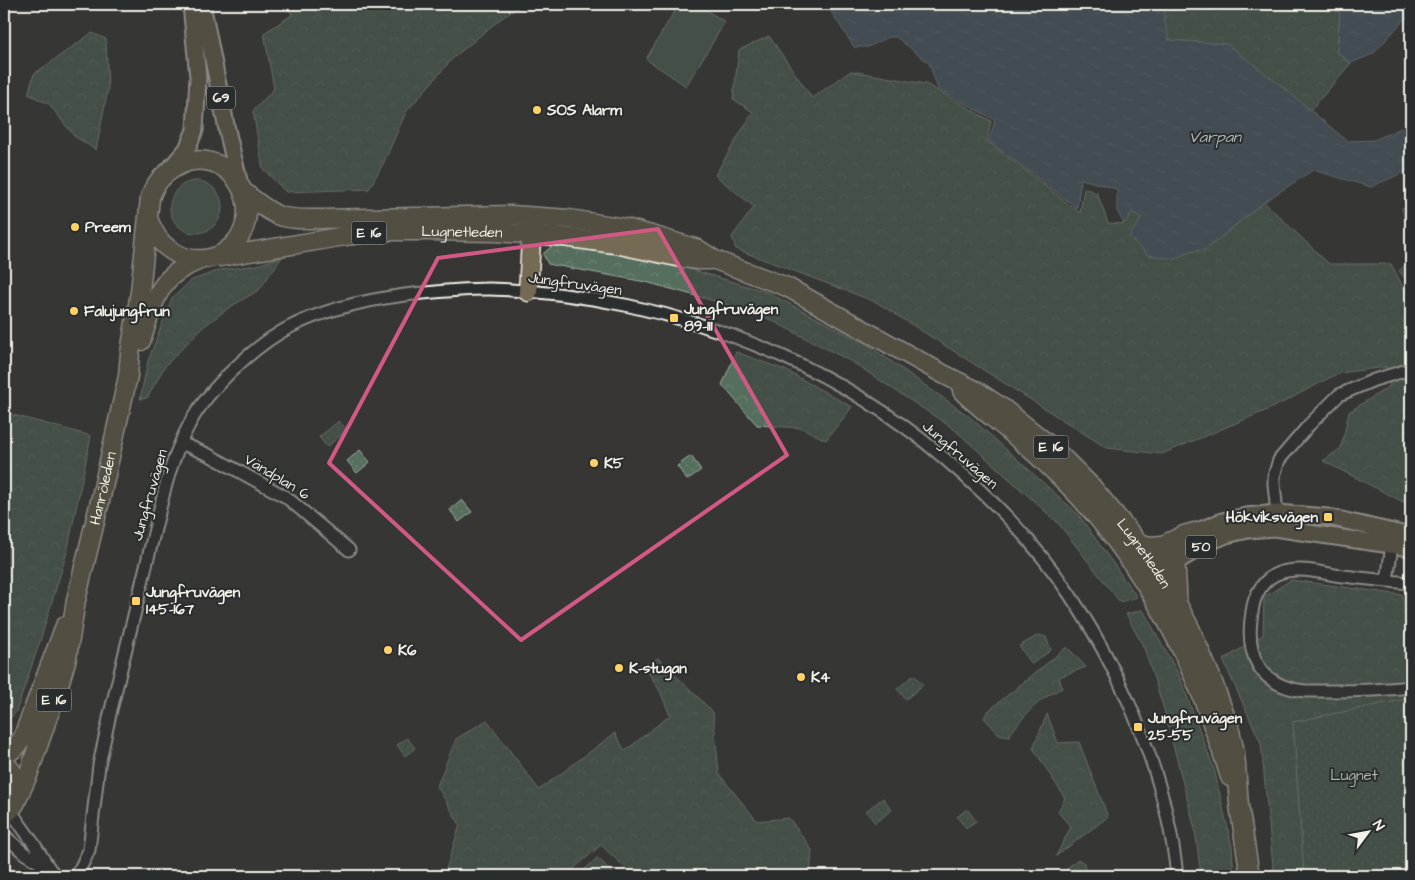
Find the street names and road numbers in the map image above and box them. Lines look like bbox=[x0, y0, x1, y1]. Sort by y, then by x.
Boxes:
road number: 69 bbox=[207, 86, 235, 110]
street label: Lugnetleden bbox=[421, 220, 504, 243]
road number: E 16 bbox=[352, 222, 386, 244]
street label: Jungfruvägen bbox=[527, 267, 624, 302]
street label: Jungfruvägen bbox=[917, 416, 1003, 495]
road number: E 16 bbox=[1034, 436, 1068, 458]
street label: Jungfruvägen bbox=[127, 446, 174, 544]
street label: Hanröleden bbox=[84, 449, 121, 527]
street label: Vändplan 6 bbox=[240, 449, 314, 505]
street label: Lugnetleden bbox=[1112, 514, 1176, 593]
road number: 50 bbox=[1186, 536, 1216, 558]
road number: E 16 bbox=[36, 688, 72, 712]

